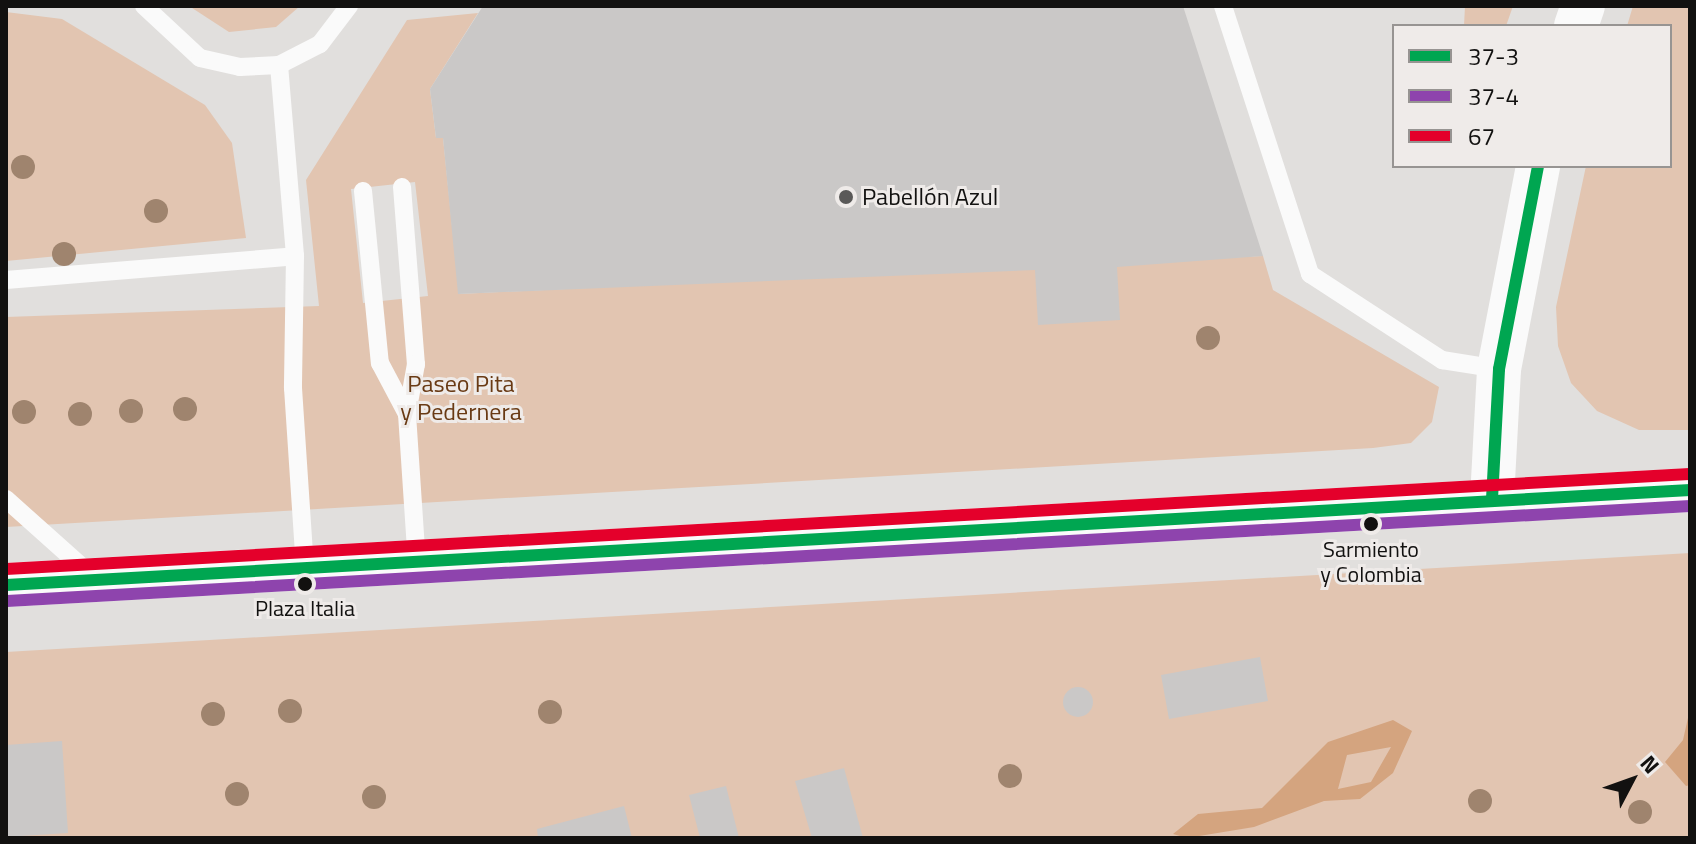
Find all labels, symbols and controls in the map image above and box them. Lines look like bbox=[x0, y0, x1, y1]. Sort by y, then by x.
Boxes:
legend bbox=[1392, 24, 1672, 168]
text: 37-3 bbox=[1468, 38, 1519, 74]
text: 37-4 bbox=[1468, 78, 1519, 114]
text: 67 bbox=[1468, 118, 1495, 154]
place label: Pabellón Azul bbox=[862, 183, 998, 211]
marker: Pabellón Azul bbox=[837, 188, 855, 206]
park label: Paseo Pita y Pedernera bbox=[400, 370, 522, 426]
marker: Sarmiento y Colombia bbox=[1363, 516, 1379, 532]
place label: Sarmiento y Colombia bbox=[1320, 536, 1422, 588]
marker: Plaza Italia bbox=[297, 576, 313, 592]
place label: Plaza Italia bbox=[255, 596, 355, 622]
north arrow bbox=[1592, 740, 1672, 820]
text: N bbox=[1632, 747, 1668, 781]

